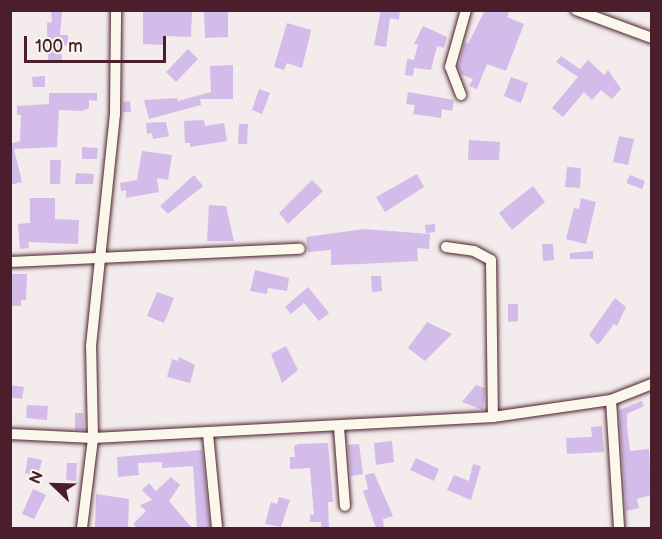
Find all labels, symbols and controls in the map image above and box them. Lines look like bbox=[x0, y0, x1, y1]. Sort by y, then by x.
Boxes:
scale bar bbox=[27, 24, 170, 62]
text: 100 m bbox=[35, 36, 83, 57]
north arrow bbox=[24, 455, 84, 515]
text: N bbox=[26, 469, 48, 487]

